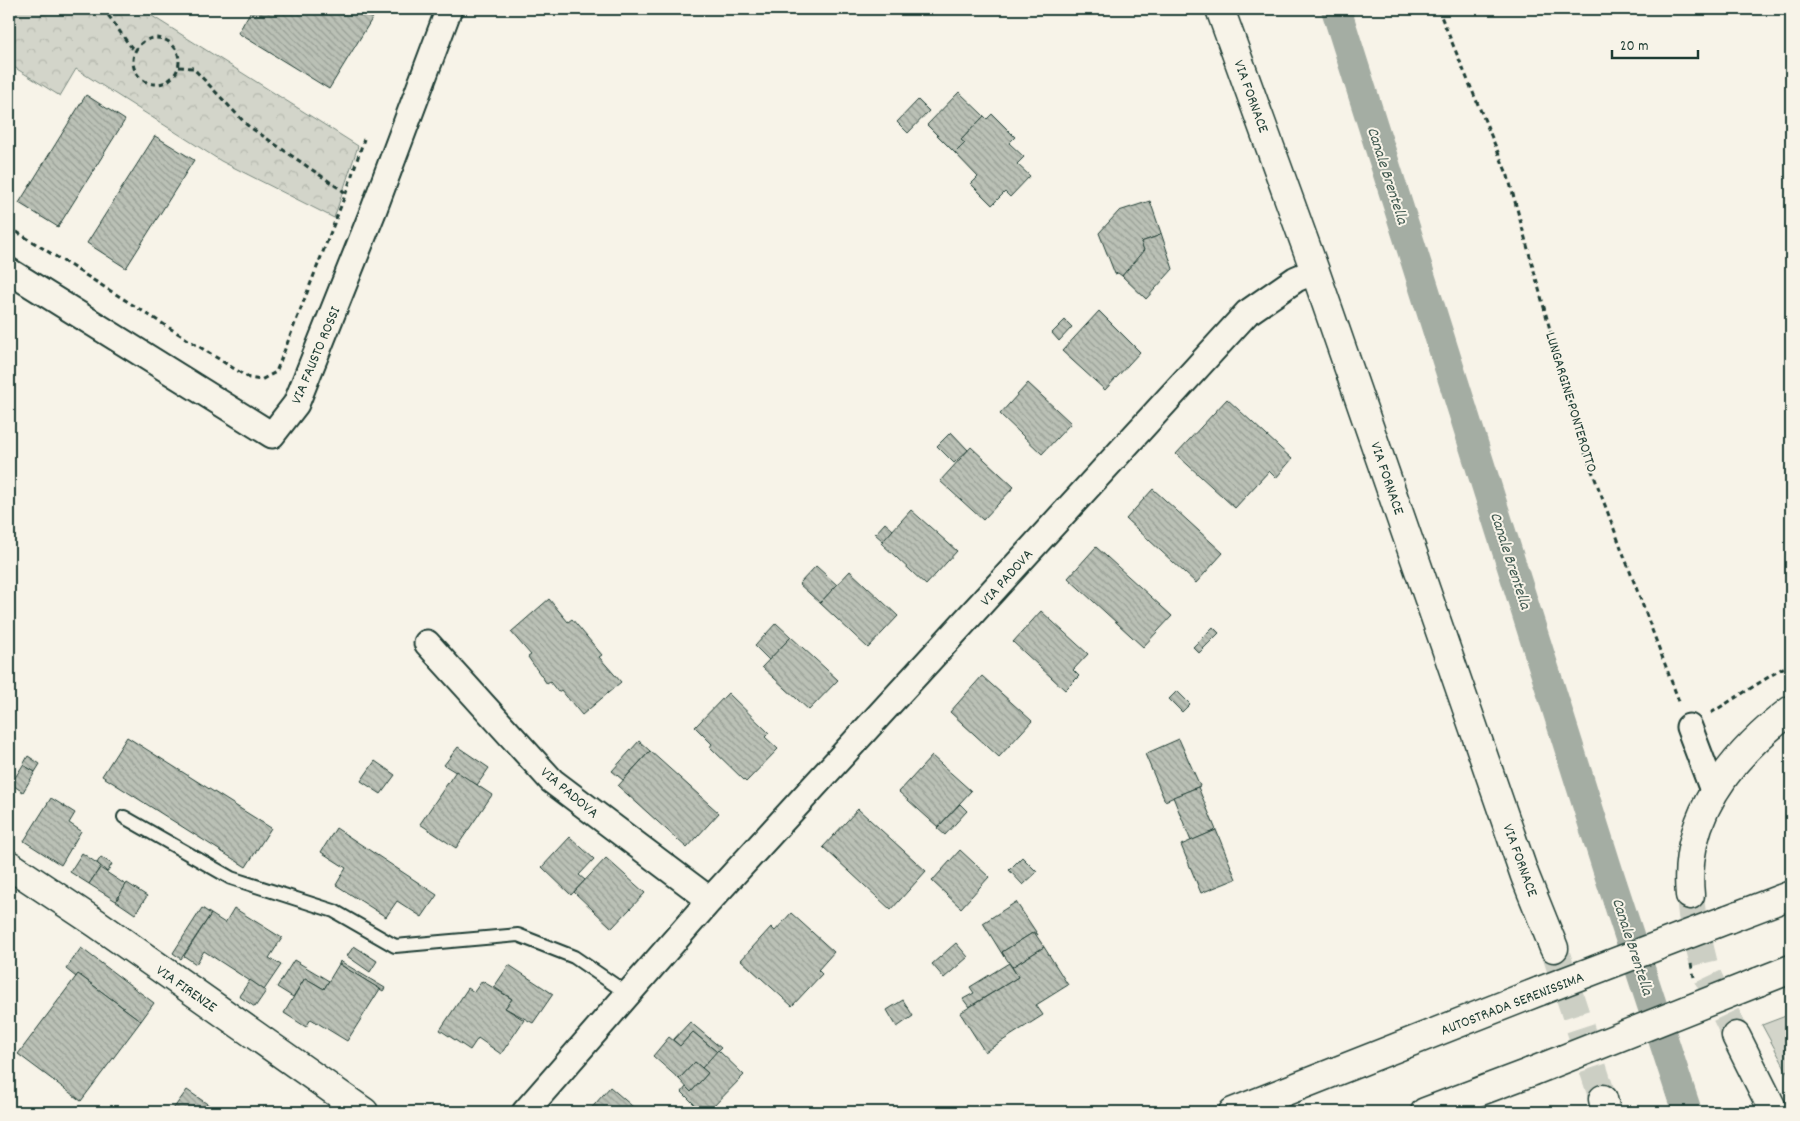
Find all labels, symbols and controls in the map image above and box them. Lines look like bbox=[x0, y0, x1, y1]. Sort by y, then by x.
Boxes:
scale bar bbox=[1612, 28, 1699, 60]
text: 20 m bbox=[1620, 36, 1648, 58]
street label: VIA FORNACE bbox=[1227, 57, 1274, 136]
water label: Canale Brentella bbox=[1360, 124, 1414, 229]
street label: VIA FAUSTO ROSSI bbox=[286, 303, 347, 408]
street label: LUNGARGINE PONTEROTTO bbox=[1538, 330, 1602, 476]
street label: VIA FORNACE bbox=[1363, 439, 1409, 518]
water label: Canale Brentella bbox=[1483, 509, 1537, 614]
street label: VIA PADOVA bbox=[976, 545, 1039, 612]
street label: VIA PADOVA bbox=[535, 763, 603, 825]
street label: VIA FORNACE bbox=[1496, 821, 1543, 900]
water label: Canale Brentella bbox=[1605, 895, 1659, 1000]
street label: VIA FIRENZE bbox=[151, 961, 221, 1019]
street label: AUTOSTRADA SERENISSIMA bbox=[1438, 967, 1588, 1042]

